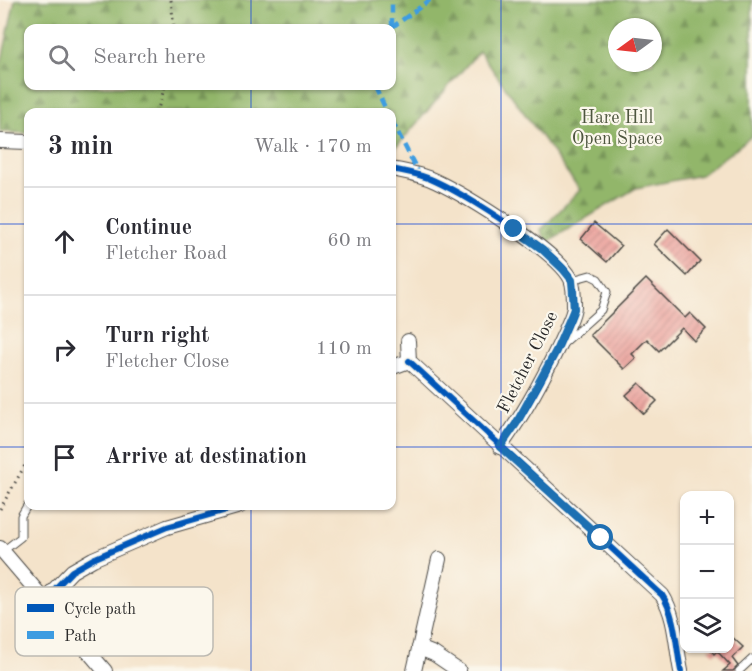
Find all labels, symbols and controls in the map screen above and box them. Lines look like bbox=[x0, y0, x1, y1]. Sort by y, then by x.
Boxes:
north arrow bbox=[608, 18, 662, 72]
search box bbox=[24, 24, 396, 90]
icon: search bbox=[45, 41, 78, 74]
text: Search here bbox=[93, 46, 206, 68]
park label: Hare Hill Open Space bbox=[572, 109, 662, 148]
text: 3 min bbox=[48, 134, 113, 160]
text: Walk · 170 m bbox=[253, 137, 372, 157]
route end bbox=[500, 215, 526, 241]
text: Continue bbox=[105, 217, 192, 239]
icon: ahead bbox=[48, 225, 81, 258]
text: 60 m bbox=[327, 231, 372, 251]
text: Fletcher Road bbox=[105, 244, 227, 264]
street label: Fletcher Close bbox=[494, 309, 561, 416]
text: Turn right bbox=[105, 325, 209, 347]
icon: right bbox=[48, 333, 81, 366]
text: 110 m bbox=[316, 339, 372, 359]
text: Fletcher Close bbox=[105, 352, 229, 372]
icon: arrive bbox=[48, 441, 81, 474]
text: Arrive at destination bbox=[105, 446, 307, 468]
map controls bbox=[680, 491, 734, 653]
button: + bbox=[680, 491, 734, 545]
route start bbox=[587, 524, 613, 550]
button: − bbox=[680, 545, 734, 599]
legend bbox=[15, 587, 213, 656]
button: layers bbox=[680, 599, 734, 653]
text: Cycle path bbox=[64, 602, 136, 618]
text: Path bbox=[64, 629, 97, 645]

